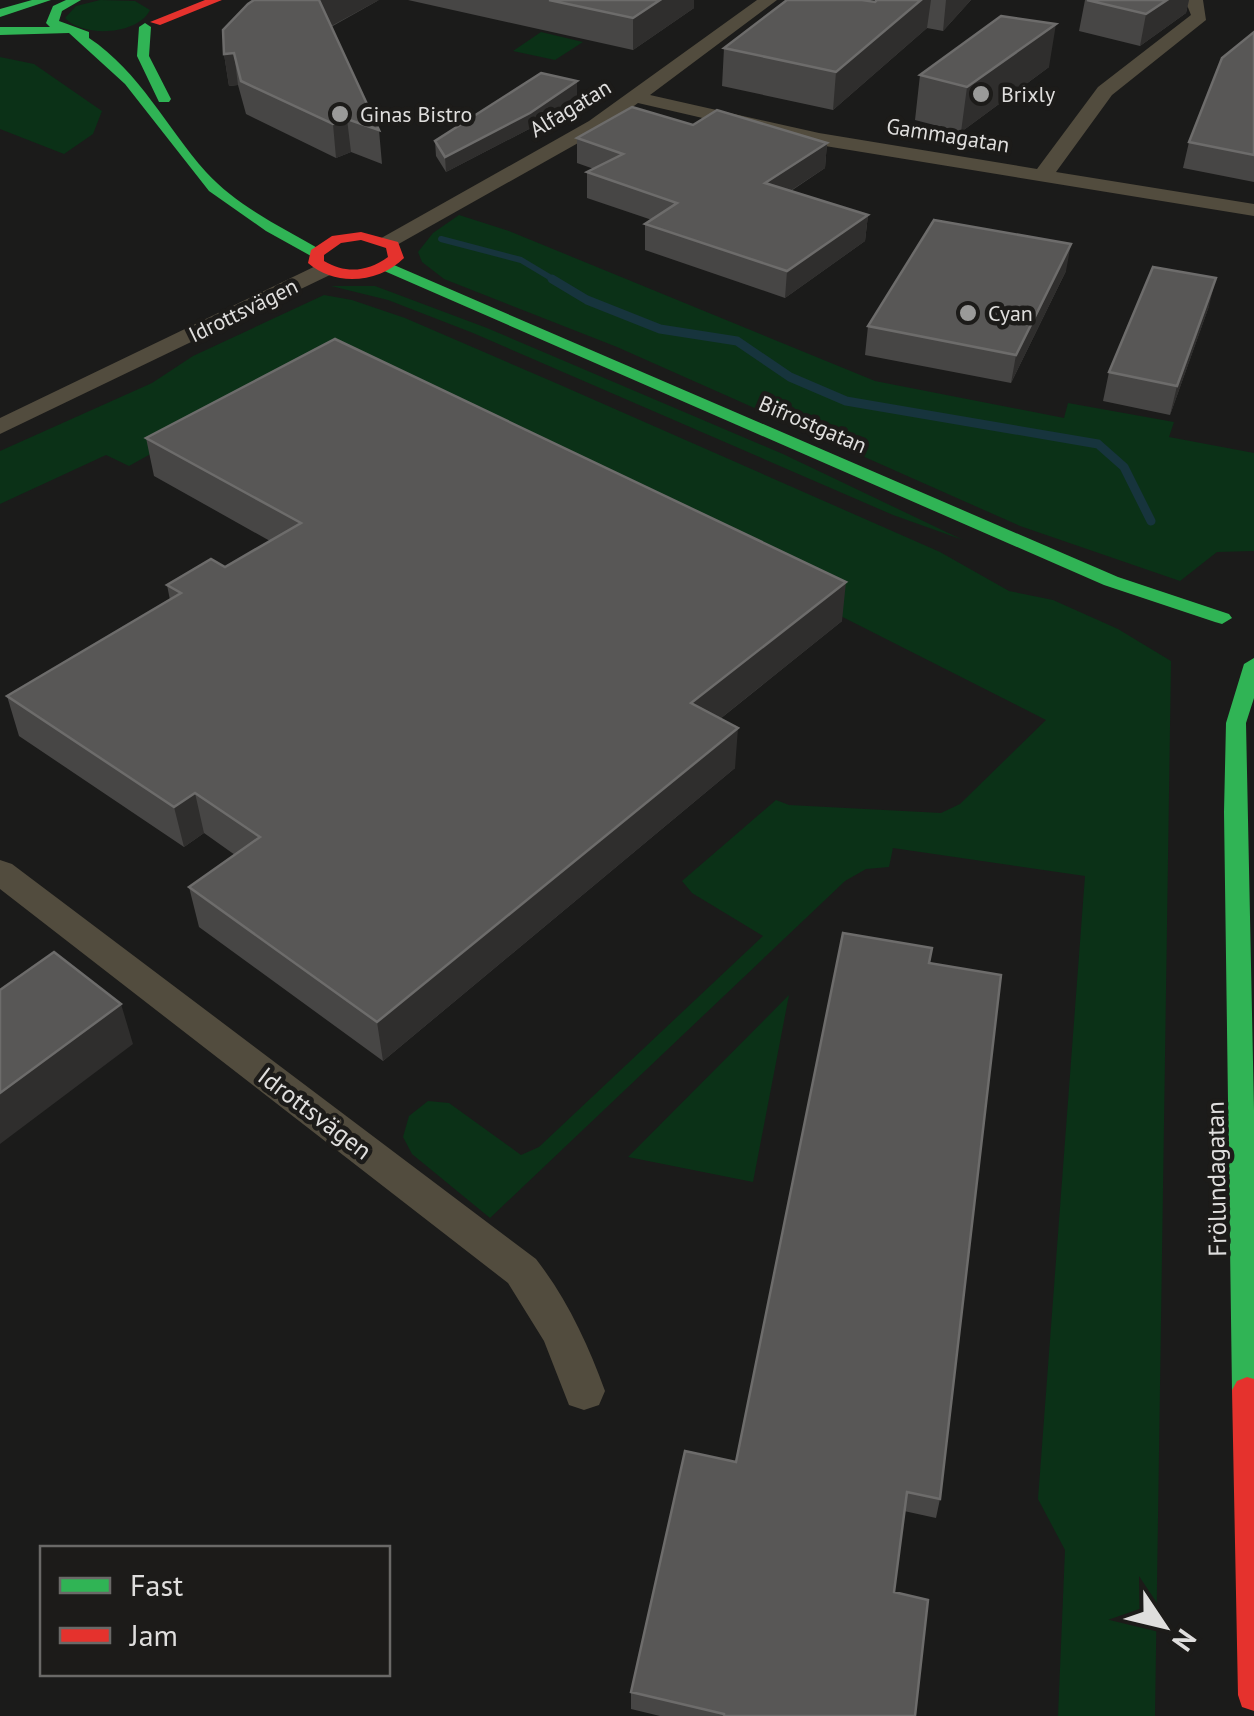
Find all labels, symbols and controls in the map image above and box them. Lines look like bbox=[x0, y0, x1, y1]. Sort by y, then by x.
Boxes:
street label: Alfagatan bbox=[524, 73, 616, 143]
place label: Brixly bbox=[1001, 80, 1056, 108]
marker: Brixly bbox=[970, 83, 992, 105]
place label: Ginas Bistro bbox=[360, 100, 472, 128]
marker: Ginas Bistro bbox=[329, 103, 351, 125]
street label: Gammagatan bbox=[884, 111, 1012, 159]
street label: Idrottsvägen bbox=[184, 272, 302, 348]
place label: Cyan bbox=[988, 299, 1033, 327]
marker: Cyan bbox=[957, 302, 979, 324]
street label: Bifrostgatan bbox=[755, 389, 871, 459]
street label: Idrottsvägen bbox=[252, 1060, 378, 1166]
street label: Frölundagatan bbox=[1199, 1101, 1233, 1257]
legend bbox=[40, 1546, 390, 1676]
text: Fast bbox=[130, 1565, 183, 1604]
north arrow bbox=[1114, 1576, 1214, 1676]
text: Jam bbox=[128, 1615, 178, 1654]
text: N bbox=[1164, 1622, 1205, 1659]

